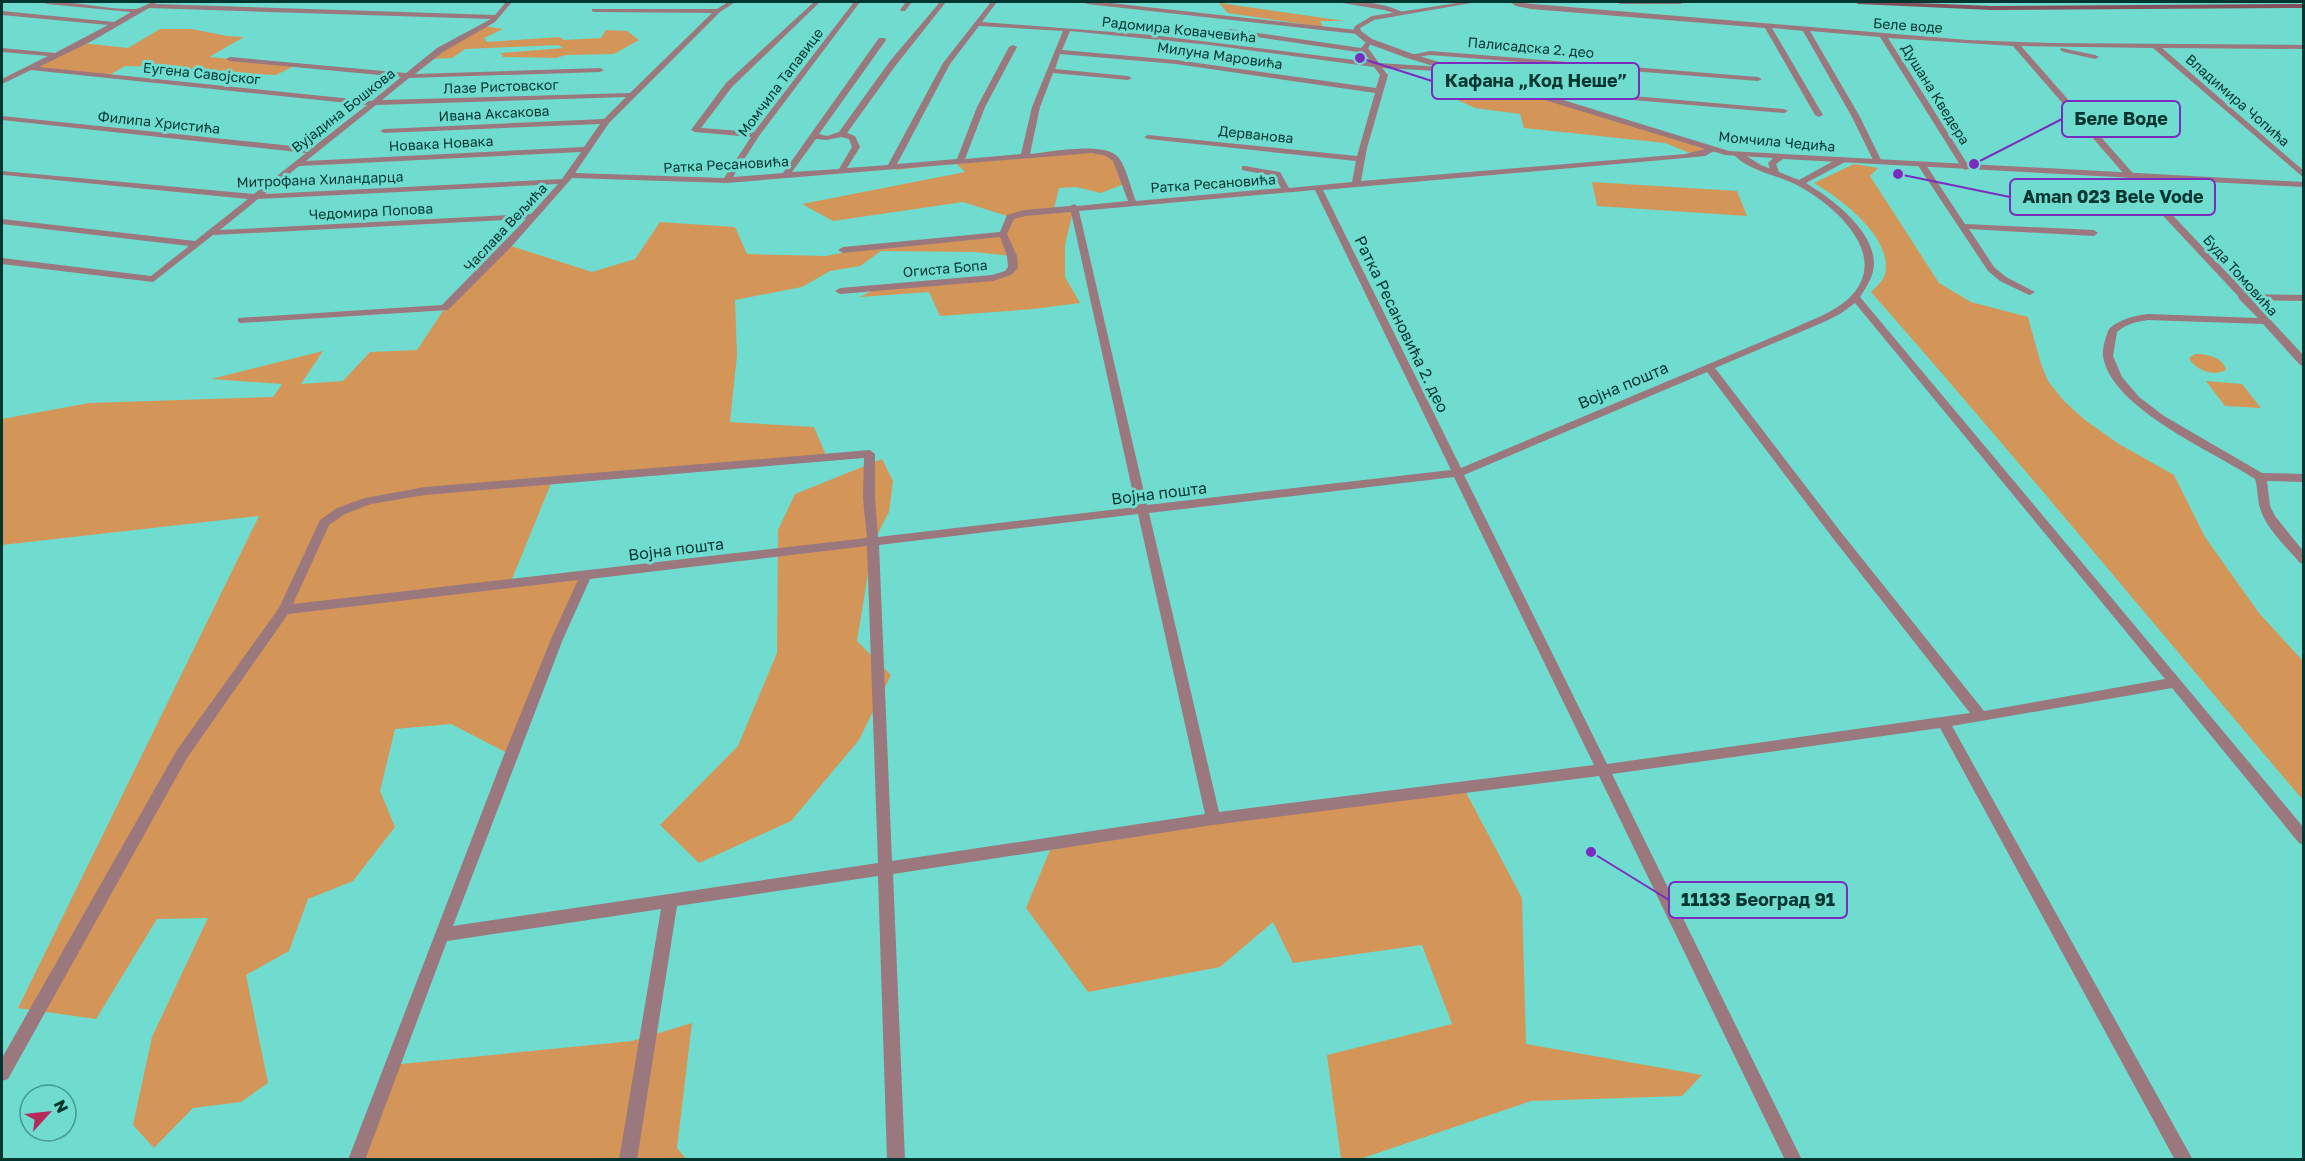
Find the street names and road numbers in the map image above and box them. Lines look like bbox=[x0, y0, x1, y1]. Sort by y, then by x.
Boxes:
street label: Радомира Ковачевића bbox=[1101, 12, 1257, 46]
street label: Беле воде bbox=[1873, 14, 1943, 36]
street label: Момчила Тапавице bbox=[734, 24, 826, 140]
street label: Палисадска 2. део bbox=[1467, 33, 1595, 61]
street label: Милуна Маровића bbox=[1156, 38, 1284, 72]
street label: Душана Кведера bbox=[1898, 40, 1974, 148]
street label: Владимира Чопића bbox=[2182, 50, 2294, 150]
street label: Еугена Савојског bbox=[142, 58, 262, 88]
street label: Вујадина Бошкова bbox=[288, 64, 398, 156]
street label: Лазе Ристовског bbox=[443, 75, 560, 97]
street label: Ивана Аксакова bbox=[438, 102, 550, 124]
street label: Филипа Христића bbox=[97, 107, 221, 137]
street label: Дерванова bbox=[1218, 122, 1294, 146]
street label: Момчила Чедића bbox=[1718, 127, 1836, 155]
street label: Новака Новака bbox=[388, 132, 494, 154]
street label: Ратка Ресановића bbox=[663, 152, 789, 176]
street label: Митрофана Хиландарца bbox=[236, 168, 404, 190]
street label: Ратка Ресановића bbox=[1150, 170, 1276, 196]
street label: Часлава Вељића bbox=[460, 179, 550, 275]
street label: Чедомира Попова bbox=[308, 199, 434, 223]
street label: Буда Томовића bbox=[2200, 231, 2282, 319]
street label: Ратка Ресановића 2. део bbox=[1350, 232, 1454, 416]
street label: Огиста Бопа bbox=[902, 256, 988, 280]
street label: Војна пошта bbox=[1575, 357, 1671, 413]
street label: Војна пошта bbox=[1110, 477, 1208, 509]
street label: Војна пошта bbox=[627, 533, 725, 565]

